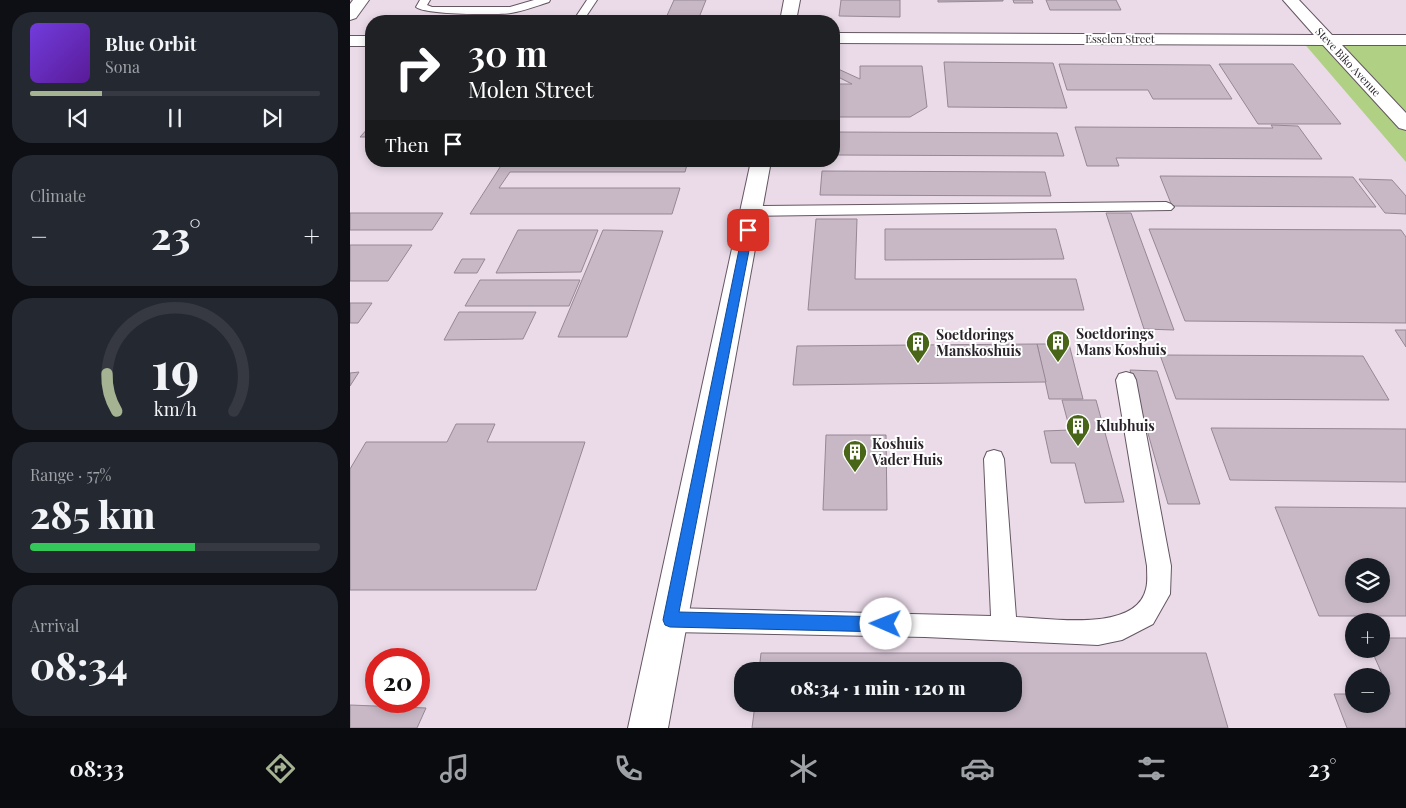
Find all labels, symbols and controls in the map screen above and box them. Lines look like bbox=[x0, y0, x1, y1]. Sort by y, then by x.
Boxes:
street label: Steve Biko Avenue bbox=[1312, 24, 1385, 100]
text: 30 m bbox=[468, 29, 548, 76]
text: Blue Orbit bbox=[105, 30, 196, 56]
street label: Esselen Street bbox=[1085, 31, 1155, 46]
icon: right bbox=[385, 35, 450, 100]
text: Sona bbox=[105, 56, 140, 77]
text: Molen Street bbox=[468, 74, 594, 104]
icon: previous bbox=[64, 104, 92, 132]
icon: pause bbox=[161, 104, 189, 132]
icon: next bbox=[258, 104, 286, 132]
icon: arrive bbox=[439, 130, 467, 158]
text: Then bbox=[385, 131, 429, 157]
text: Climate bbox=[30, 185, 86, 206]
text: 23° bbox=[151, 209, 201, 260]
pin bbox=[727, 209, 769, 251]
icon: arrive bbox=[734, 216, 762, 244]
text: − bbox=[30, 217, 48, 254]
text: + bbox=[304, 217, 320, 254]
place label: Soetdorings Mans Koshuis bbox=[1076, 324, 1167, 359]
place label: Soetdorings Manskoshuis bbox=[936, 325, 1021, 360]
building icon: Soetdorings Mans Koshuis bbox=[1045, 329, 1071, 363]
building icon: Soetdorings Manskoshuis bbox=[905, 330, 931, 364]
text: 19 bbox=[151, 334, 199, 403]
text: km/h bbox=[154, 397, 197, 420]
building icon: Klubhuis bbox=[1065, 413, 1091, 447]
place label: Klubhuis bbox=[1096, 416, 1155, 435]
place label: Koshuis Vader Huis bbox=[871, 434, 943, 469]
building icon: Koshuis Vader Huis bbox=[842, 439, 868, 473]
text: Range · 57% bbox=[30, 464, 111, 485]
text: 285 km bbox=[30, 488, 155, 539]
map controls bbox=[1345, 558, 1390, 713]
button: layers bbox=[1345, 558, 1390, 603]
position arrow bbox=[859, 597, 911, 649]
button: + bbox=[1345, 613, 1390, 658]
text: Arrival bbox=[30, 615, 79, 636]
text: 08:34 bbox=[30, 639, 128, 690]
speed limit sign: 20 bbox=[365, 648, 430, 713]
button: − bbox=[1345, 668, 1390, 713]
text: 08:34 · 1 min · 120 m bbox=[790, 674, 966, 700]
icon: directions bbox=[263, 751, 298, 786]
icon: music bbox=[437, 751, 472, 786]
icon: phone bbox=[611, 751, 646, 786]
icon: climate bbox=[786, 751, 821, 786]
icon: car bbox=[960, 751, 995, 786]
icon: filters bbox=[1134, 751, 1169, 786]
text: 08:33 bbox=[70, 753, 124, 783]
text: 23° bbox=[1308, 753, 1336, 783]

